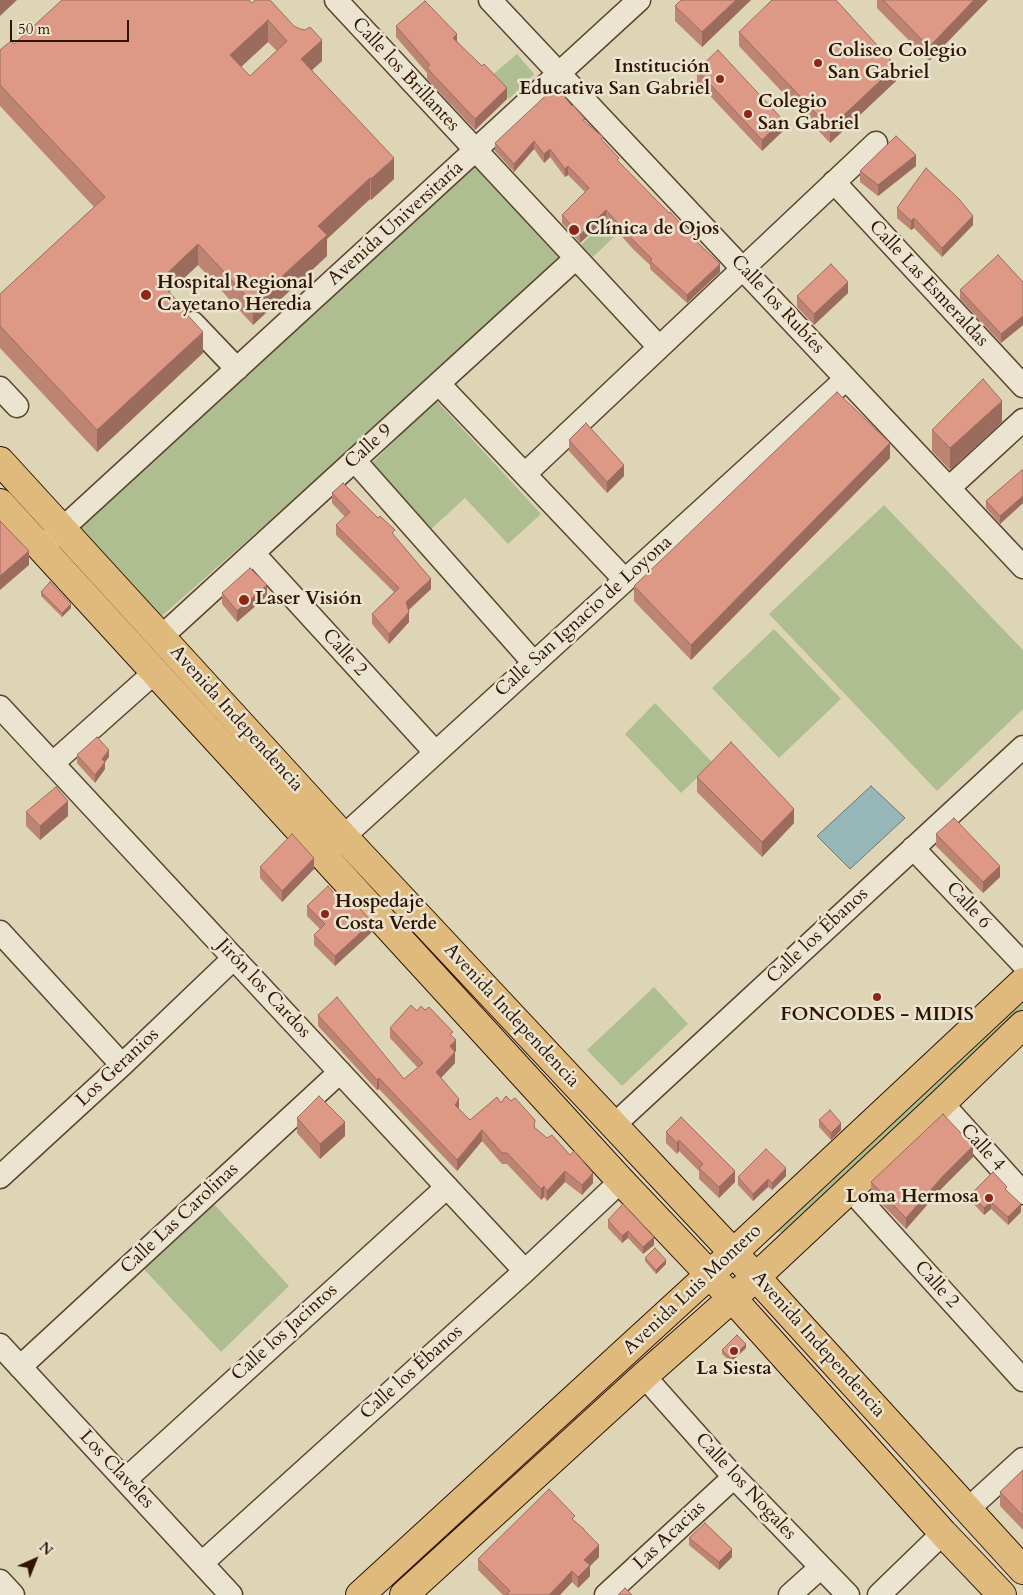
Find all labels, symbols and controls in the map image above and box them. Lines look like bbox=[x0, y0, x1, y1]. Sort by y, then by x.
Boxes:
scale bar bbox=[12, 10, 131, 42]
street label: Calle los Brillantes bbox=[346, 13, 464, 137]
text: 50 m bbox=[18, 19, 50, 39]
place label: Coliseo Colegio San Gabriel bbox=[828, 41, 967, 85]
place label: Institución Educativa San Gabriel bbox=[519, 57, 710, 101]
marker: Coliseo Colegio San Gabriel bbox=[812, 57, 824, 69]
marker: Institución Educativa San Gabriel bbox=[714, 73, 726, 85]
place label: Colegio San Gabriel bbox=[758, 92, 859, 136]
marker: Colegio San Gabriel bbox=[742, 108, 754, 120]
street label: Avenida Universitaría bbox=[324, 157, 468, 291]
street label: Calle Las Esmeraldas bbox=[863, 216, 993, 352]
place label: Clínica de Ojos bbox=[585, 219, 719, 241]
marker: Clínica de Ojos bbox=[567, 223, 581, 237]
street label: Calle los Rubíes bbox=[725, 251, 829, 359]
place label: Hospital Regional Cayetano Heredia bbox=[157, 273, 313, 317]
marker: Hospital Regional Cayetano Heredia bbox=[139, 288, 153, 302]
street label: Calle 9 bbox=[341, 420, 397, 474]
street label: Calle San Ignacio de Loyona bbox=[491, 532, 677, 702]
place label: Laser Visión bbox=[255, 589, 362, 611]
marker: Laser Visión bbox=[237, 593, 251, 607]
street label: Calle 2 bbox=[317, 625, 371, 681]
street label: Avenida Independencia bbox=[164, 641, 308, 797]
street label: Calle 6 bbox=[941, 878, 995, 934]
street label: Calle los Ébanos bbox=[763, 883, 873, 989]
place label: Hospedaje Costa Verde bbox=[335, 892, 437, 936]
marker: Hospedaje Costa Verde bbox=[319, 908, 331, 920]
street label: Jirón los Cardos bbox=[211, 934, 315, 1044]
street label: Avenida Independencia bbox=[438, 939, 584, 1093]
marker: FONCODES - MIDIS bbox=[871, 991, 883, 1003]
place label: FONCODES - MIDIS bbox=[780, 1005, 974, 1027]
street label: Los Geranios bbox=[72, 1024, 164, 1112]
street label: Calle 4 bbox=[955, 1120, 1009, 1176]
street label: Calle Las Carolinas bbox=[116, 1159, 244, 1279]
place label: Loma Hermosa bbox=[846, 1187, 979, 1209]
marker: Loma Hermosa bbox=[983, 1192, 995, 1204]
street label: Avenida Luis Montero bbox=[619, 1220, 767, 1360]
street label: Calle 2 bbox=[909, 1257, 963, 1313]
street label: Avenida Independencia bbox=[746, 1267, 890, 1423]
street label: Calle los Jacintos bbox=[227, 1279, 343, 1387]
street label: Calle los Ébanos bbox=[356, 1321, 468, 1425]
marker: La Siesta bbox=[728, 1345, 740, 1357]
place label: La Siesta bbox=[696, 1359, 772, 1381]
street label: Los Claveles bbox=[74, 1426, 158, 1514]
street label: Calle los Nogales bbox=[690, 1429, 800, 1545]
street label: Las Acacias bbox=[629, 1497, 711, 1575]
north arrow bbox=[10, 1535, 60, 1585]
text: N bbox=[35, 1538, 57, 1560]

